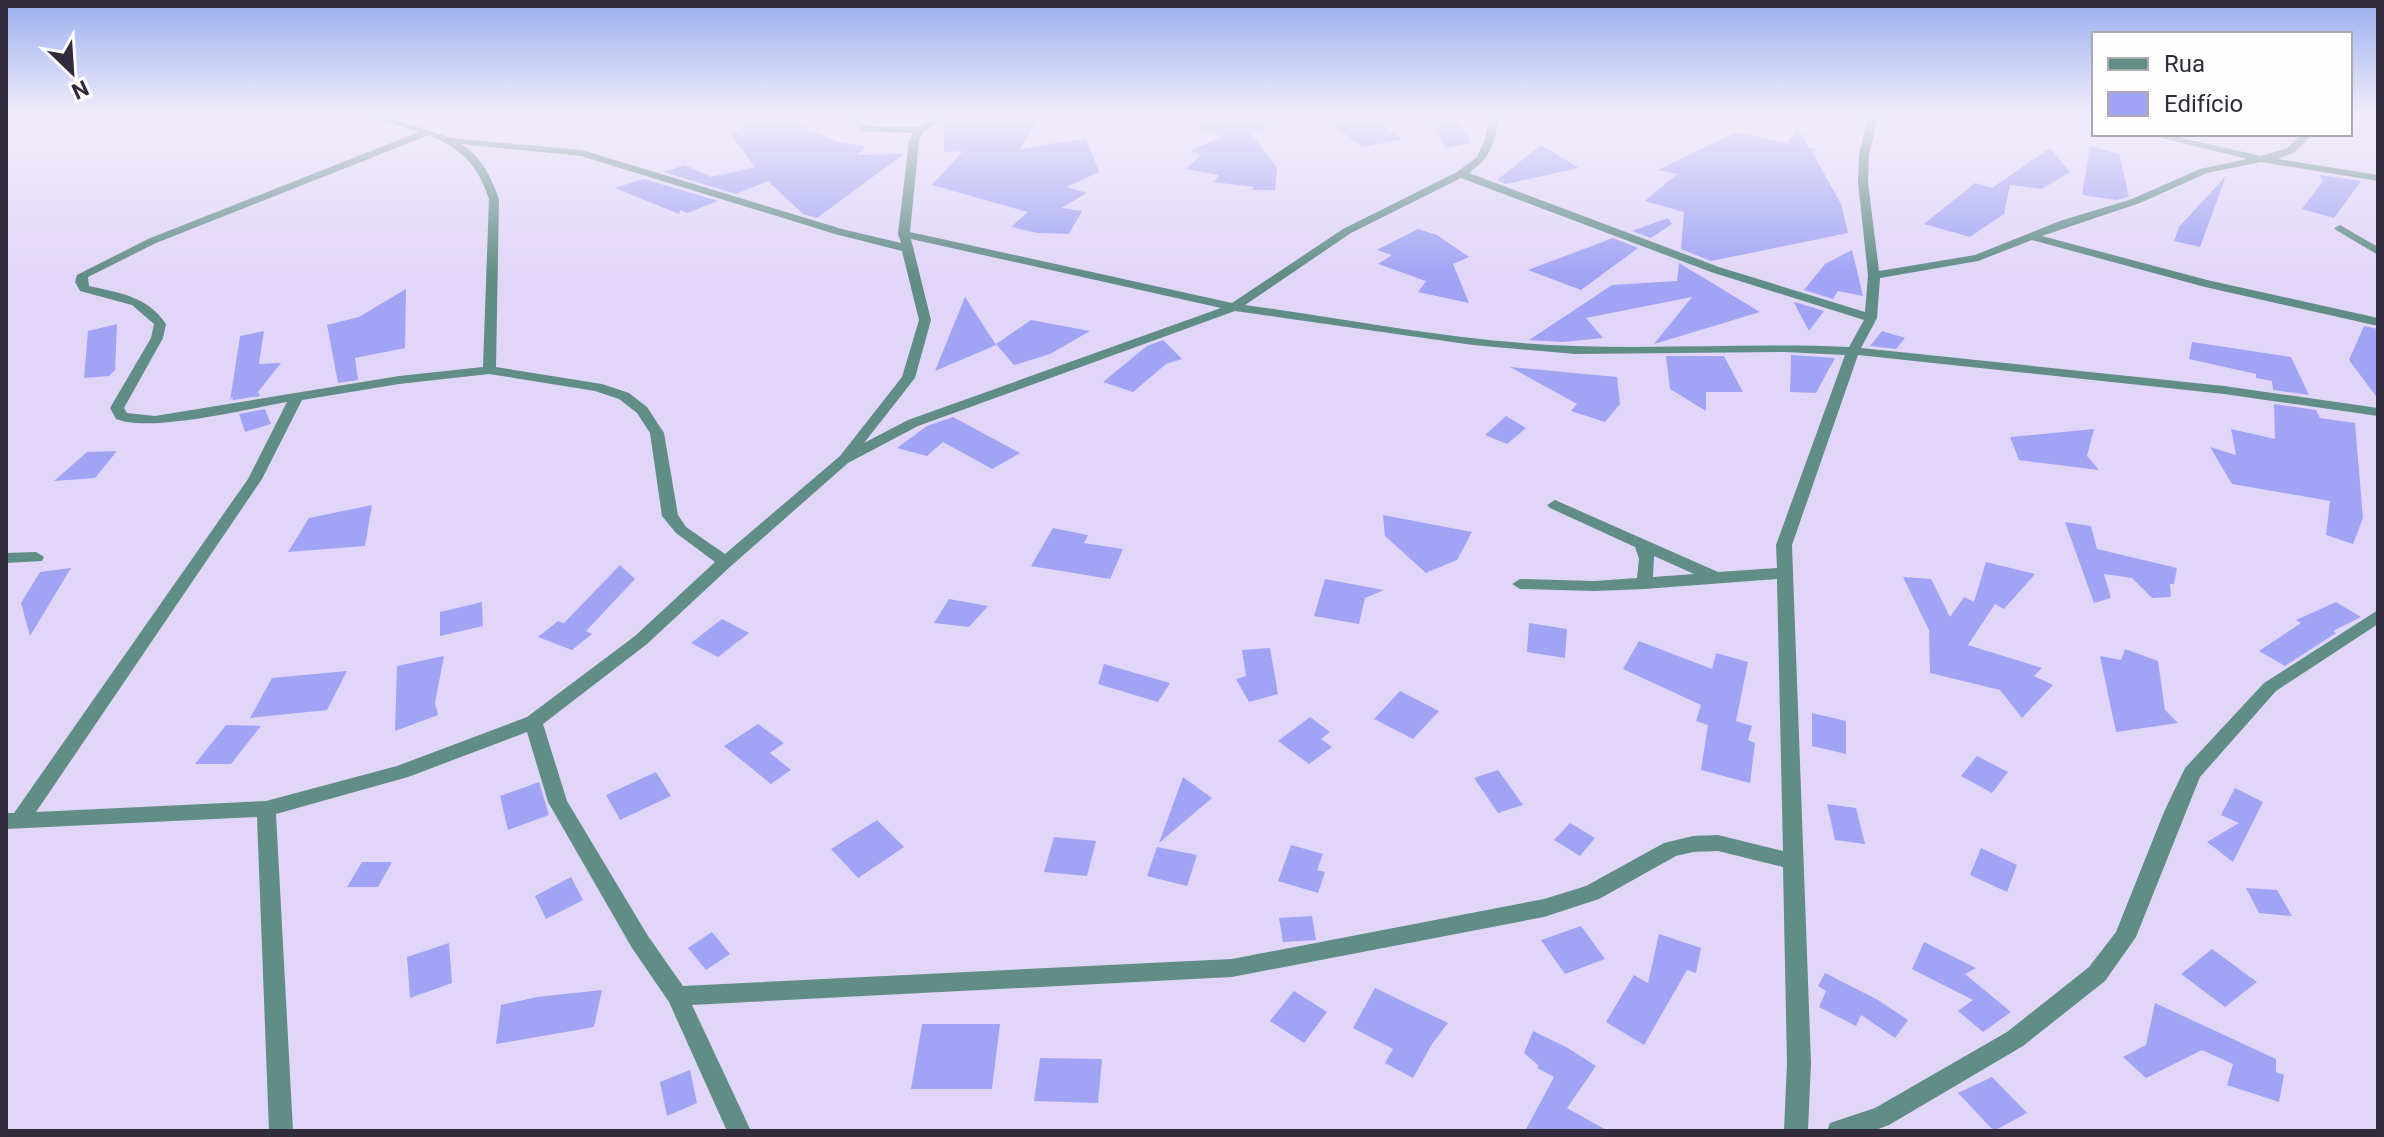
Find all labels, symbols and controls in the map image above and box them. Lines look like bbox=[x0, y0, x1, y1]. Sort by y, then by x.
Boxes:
north arrow bbox=[32, 32, 112, 112]
legend bbox=[2092, 32, 2352, 136]
text: Rua bbox=[2164, 50, 2205, 78]
text: N bbox=[68, 75, 93, 104]
text: Edifício bbox=[2164, 90, 2243, 118]

